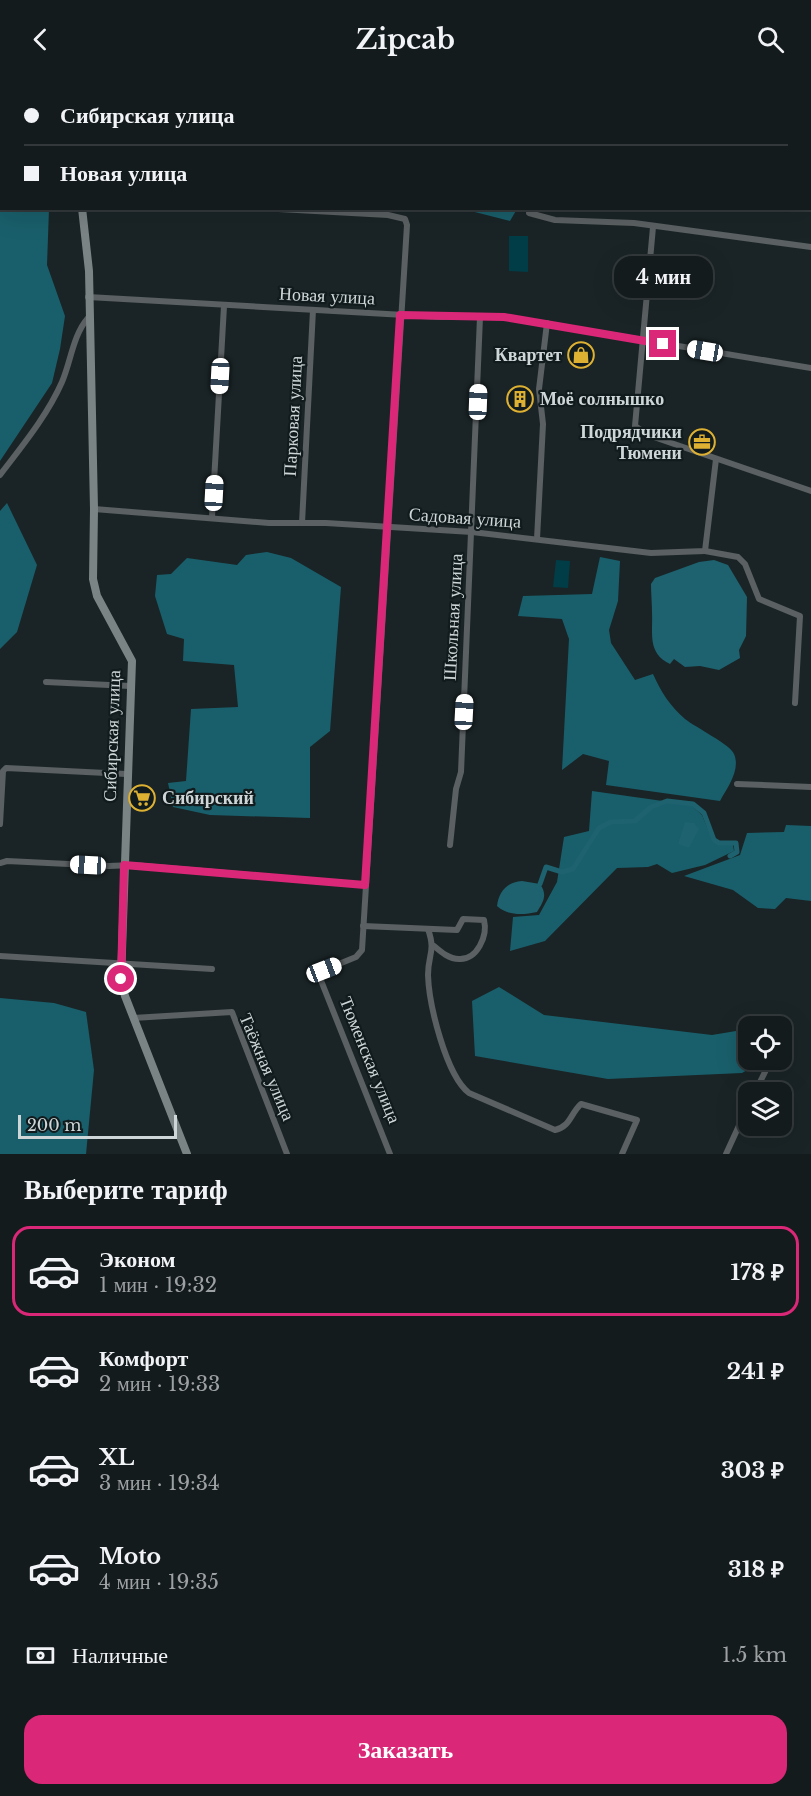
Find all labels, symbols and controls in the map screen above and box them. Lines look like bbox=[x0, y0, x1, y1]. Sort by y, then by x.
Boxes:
icon: back bbox=[24, 23, 57, 56]
text: Zipcab bbox=[356, 23, 455, 56]
icon: search bbox=[754, 23, 787, 56]
text: Сибирская улица bbox=[60, 102, 234, 129]
text: Новая улица bbox=[60, 160, 187, 187]
callout: 4 мин bbox=[614, 257, 712, 299]
text: 4 мин bbox=[636, 265, 691, 289]
street label: Новая улица bbox=[278, 282, 376, 310]
route end bbox=[649, 330, 676, 357]
car bbox=[686, 339, 724, 363]
shop icon: Квартет bbox=[566, 340, 596, 370]
place label: Квартет bbox=[495, 344, 562, 366]
street label: Парковая улица bbox=[279, 355, 307, 477]
car bbox=[210, 358, 230, 394]
car bbox=[468, 384, 488, 420]
building icon: Моё солнышко bbox=[505, 384, 535, 414]
place label: Моё солнышко bbox=[540, 388, 664, 410]
place label: Подрядчики Тюмени bbox=[580, 421, 682, 464]
office icon: Подрядчики Тюмени bbox=[687, 427, 717, 457]
car bbox=[204, 475, 224, 511]
street label: Садовая улица bbox=[408, 503, 522, 533]
street label: Школьная улица bbox=[439, 553, 467, 681]
street label: Сибирская улица bbox=[99, 670, 125, 802]
car bbox=[454, 694, 474, 730]
supermarket icon: Сибирский bbox=[127, 783, 157, 813]
place label: Сибирский bbox=[162, 787, 254, 809]
car bbox=[70, 855, 106, 875]
car bbox=[304, 955, 344, 985]
route start bbox=[107, 965, 134, 992]
street label: Тюменская улица bbox=[335, 993, 405, 1127]
street label: Таёжная улица bbox=[235, 1010, 299, 1124]
map controls bbox=[738, 1016, 792, 1136]
button: locate bbox=[738, 1016, 792, 1070]
button: layers bbox=[738, 1082, 792, 1136]
scale bar bbox=[18, 1112, 177, 1140]
text: 200 m bbox=[27, 1115, 81, 1135]
text: Выберите тариф bbox=[24, 1173, 228, 1206]
icon: car bbox=[27, 1244, 81, 1298]
text: Эконом bbox=[99, 1246, 176, 1273]
text: 178 ₽ bbox=[730, 1259, 784, 1286]
text: 1 мин · 19:32 bbox=[99, 1273, 217, 1297]
icon: car bbox=[27, 1343, 81, 1397]
text: Комфорт bbox=[99, 1345, 188, 1372]
text: 241 ₽ bbox=[727, 1358, 784, 1385]
text: 2 мин · 19:33 bbox=[99, 1372, 220, 1396]
icon: car bbox=[27, 1442, 81, 1496]
text: XL bbox=[99, 1444, 134, 1471]
text: 303 ₽ bbox=[721, 1457, 784, 1484]
text: 3 мин · 19:34 bbox=[99, 1471, 220, 1495]
icon: car bbox=[27, 1541, 81, 1595]
text: Moto bbox=[99, 1543, 161, 1570]
text: 318 ₽ bbox=[728, 1556, 784, 1583]
text: 4 мин · 19:35 bbox=[99, 1570, 219, 1594]
icon: cash bbox=[24, 1639, 57, 1672]
text: Наличные bbox=[72, 1642, 168, 1669]
text: 1.5 km bbox=[722, 1643, 787, 1667]
button: Заказать bbox=[24, 1715, 787, 1784]

